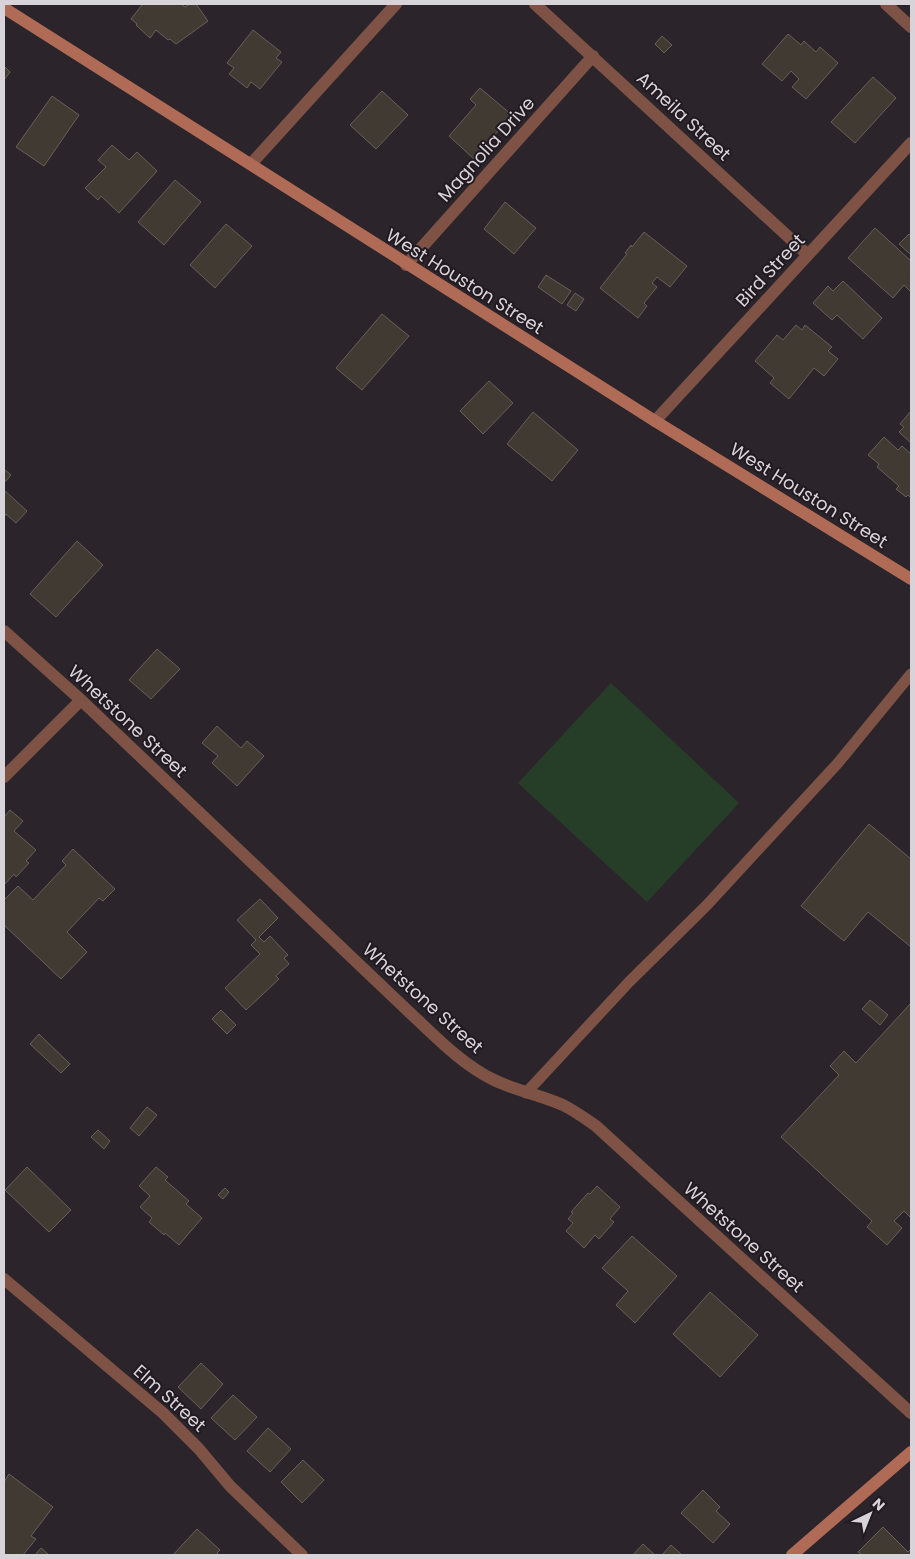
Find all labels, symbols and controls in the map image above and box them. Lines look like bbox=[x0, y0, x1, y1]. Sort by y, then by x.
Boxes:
street label: Ameila Street bbox=[631, 66, 737, 166]
street label: Magnolia Drive bbox=[432, 91, 540, 207]
street label: West Houston Street bbox=[381, 222, 549, 340]
street label: Bird Street bbox=[730, 228, 810, 312]
street label: West Houston Street bbox=[725, 436, 893, 554]
street label: Whetstone Street bbox=[63, 659, 193, 783]
street label: Whetstone Street bbox=[357, 937, 489, 1059]
street label: Whetstone Street bbox=[678, 1176, 810, 1298]
street label: Elm Street bbox=[128, 1359, 212, 1437]
north arrow bbox=[845, 1489, 895, 1539]
text: N bbox=[868, 1494, 890, 1515]

